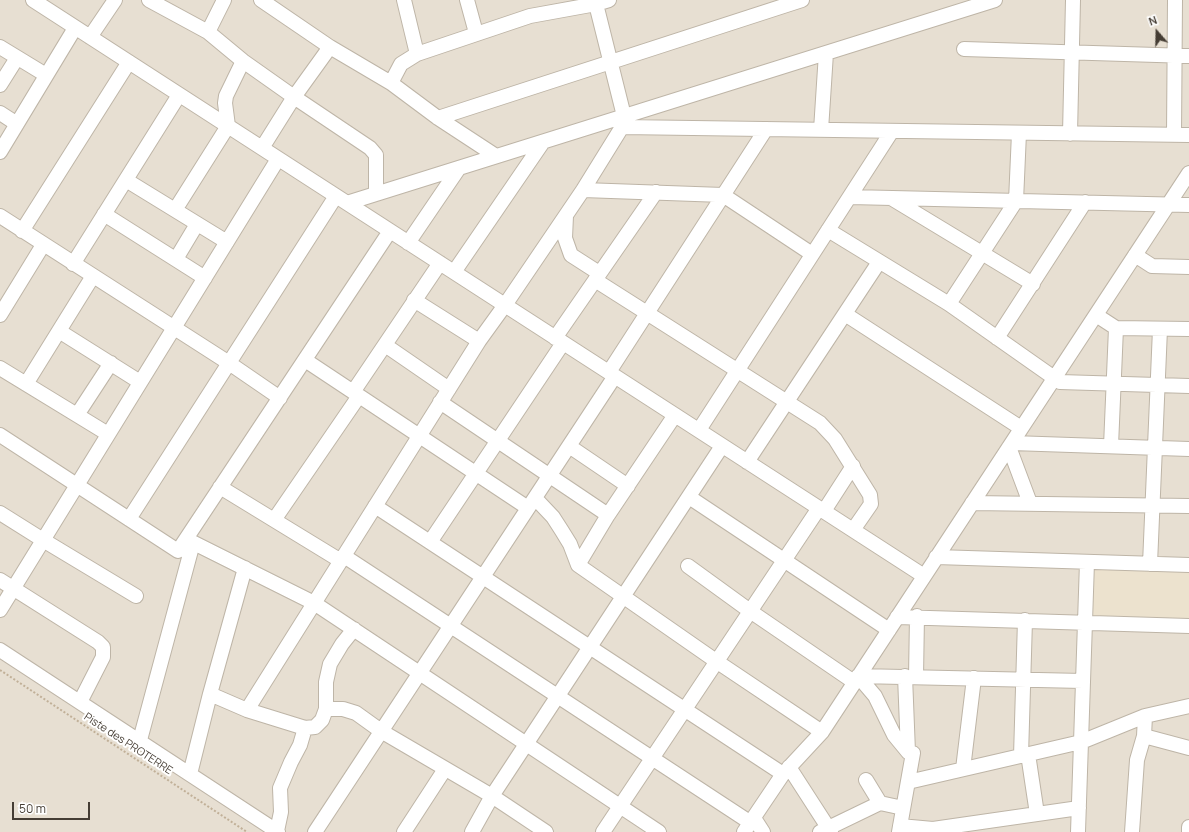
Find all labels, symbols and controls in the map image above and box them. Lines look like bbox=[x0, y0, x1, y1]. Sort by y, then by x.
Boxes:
north arrow bbox=[1137, 12, 1177, 52]
text: N bbox=[1146, 12, 1159, 29]
street label: Piste des PROTERRE bbox=[81, 710, 175, 778]
scale bar bbox=[14, 794, 92, 820]
text: 50 m bbox=[19, 800, 46, 817]

